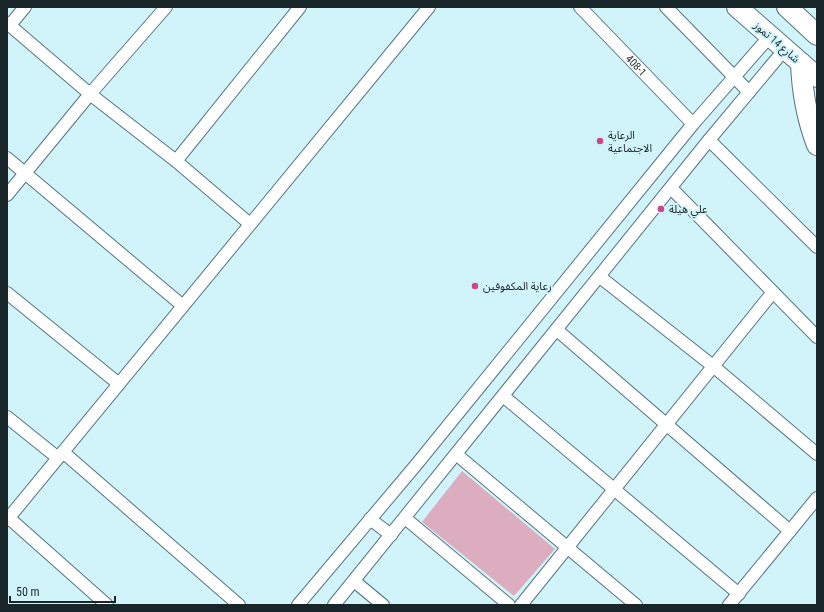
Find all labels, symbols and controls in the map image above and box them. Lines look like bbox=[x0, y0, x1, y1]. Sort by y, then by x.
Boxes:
street label: شارع 14 تموز bbox=[750, 18, 802, 67]
street label: 408-1 bbox=[623, 52, 649, 79]
place label: الرعاية الاجتماعية bbox=[608, 129, 652, 155]
marker: الرعاية الاجتماعية bbox=[595, 136, 605, 146]
place label: علي هيلة bbox=[669, 203, 708, 219]
marker: علي هيلة bbox=[656, 204, 666, 214]
place label: رعاية المكفوفين bbox=[483, 280, 552, 293]
marker: رعاية المكفوفين bbox=[470, 281, 480, 291]
scale bar bbox=[10, 578, 115, 604]
text: 50 m bbox=[16, 585, 40, 599]

